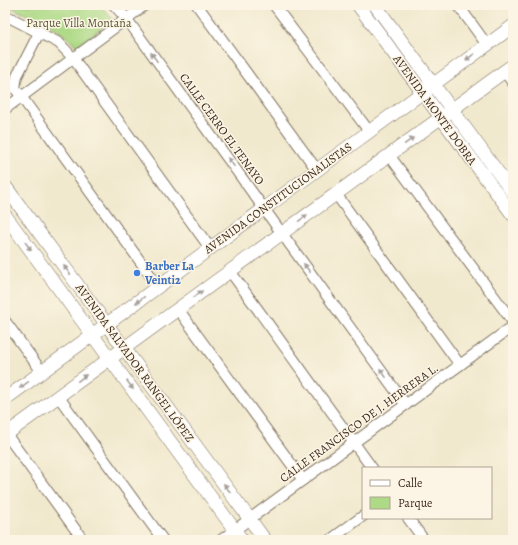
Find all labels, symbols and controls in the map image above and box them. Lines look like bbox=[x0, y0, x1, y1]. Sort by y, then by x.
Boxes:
park label: Parque Villa Montaña bbox=[26, 15, 132, 31]
street label: AVENIDA MONTE DOBRA bbox=[389, 51, 481, 169]
one-way arrow bbox=[150, 52, 158, 62]
one-way arrow bbox=[465, 53, 476, 61]
street label: CALLE CERRO EL TENAYO bbox=[176, 70, 268, 188]
one-way arrow bbox=[403, 137, 414, 145]
street label: AVENIDA CONSTITUCIONALISTAS bbox=[200, 139, 355, 258]
one-way arrow bbox=[226, 157, 235, 168]
one-way arrow bbox=[298, 214, 309, 222]
one-way arrow bbox=[24, 241, 32, 252]
place label: Barber La Veinti2 bbox=[144, 258, 194, 288]
one-way arrow bbox=[303, 263, 311, 273]
one-way arrow bbox=[63, 265, 71, 276]
marker: Barber La Veinti2 bbox=[132, 268, 142, 278]
street label: AVENIDA SALVADOR RANGEL LÓPEZ bbox=[71, 280, 198, 446]
one-way arrow bbox=[193, 290, 204, 298]
one-way arrow bbox=[134, 296, 145, 304]
street label: CALLE FRANCISCO DE J. HERRERA L. bbox=[277, 360, 441, 486]
one-way arrow bbox=[379, 368, 387, 379]
one-way arrow bbox=[76, 374, 87, 383]
one-way arrow bbox=[126, 379, 135, 390]
one-way arrow bbox=[18, 381, 29, 389]
legend bbox=[362, 467, 492, 519]
text: Calle bbox=[398, 475, 422, 491]
one-way arrow bbox=[223, 483, 231, 493]
text: Parque bbox=[398, 495, 433, 511]

